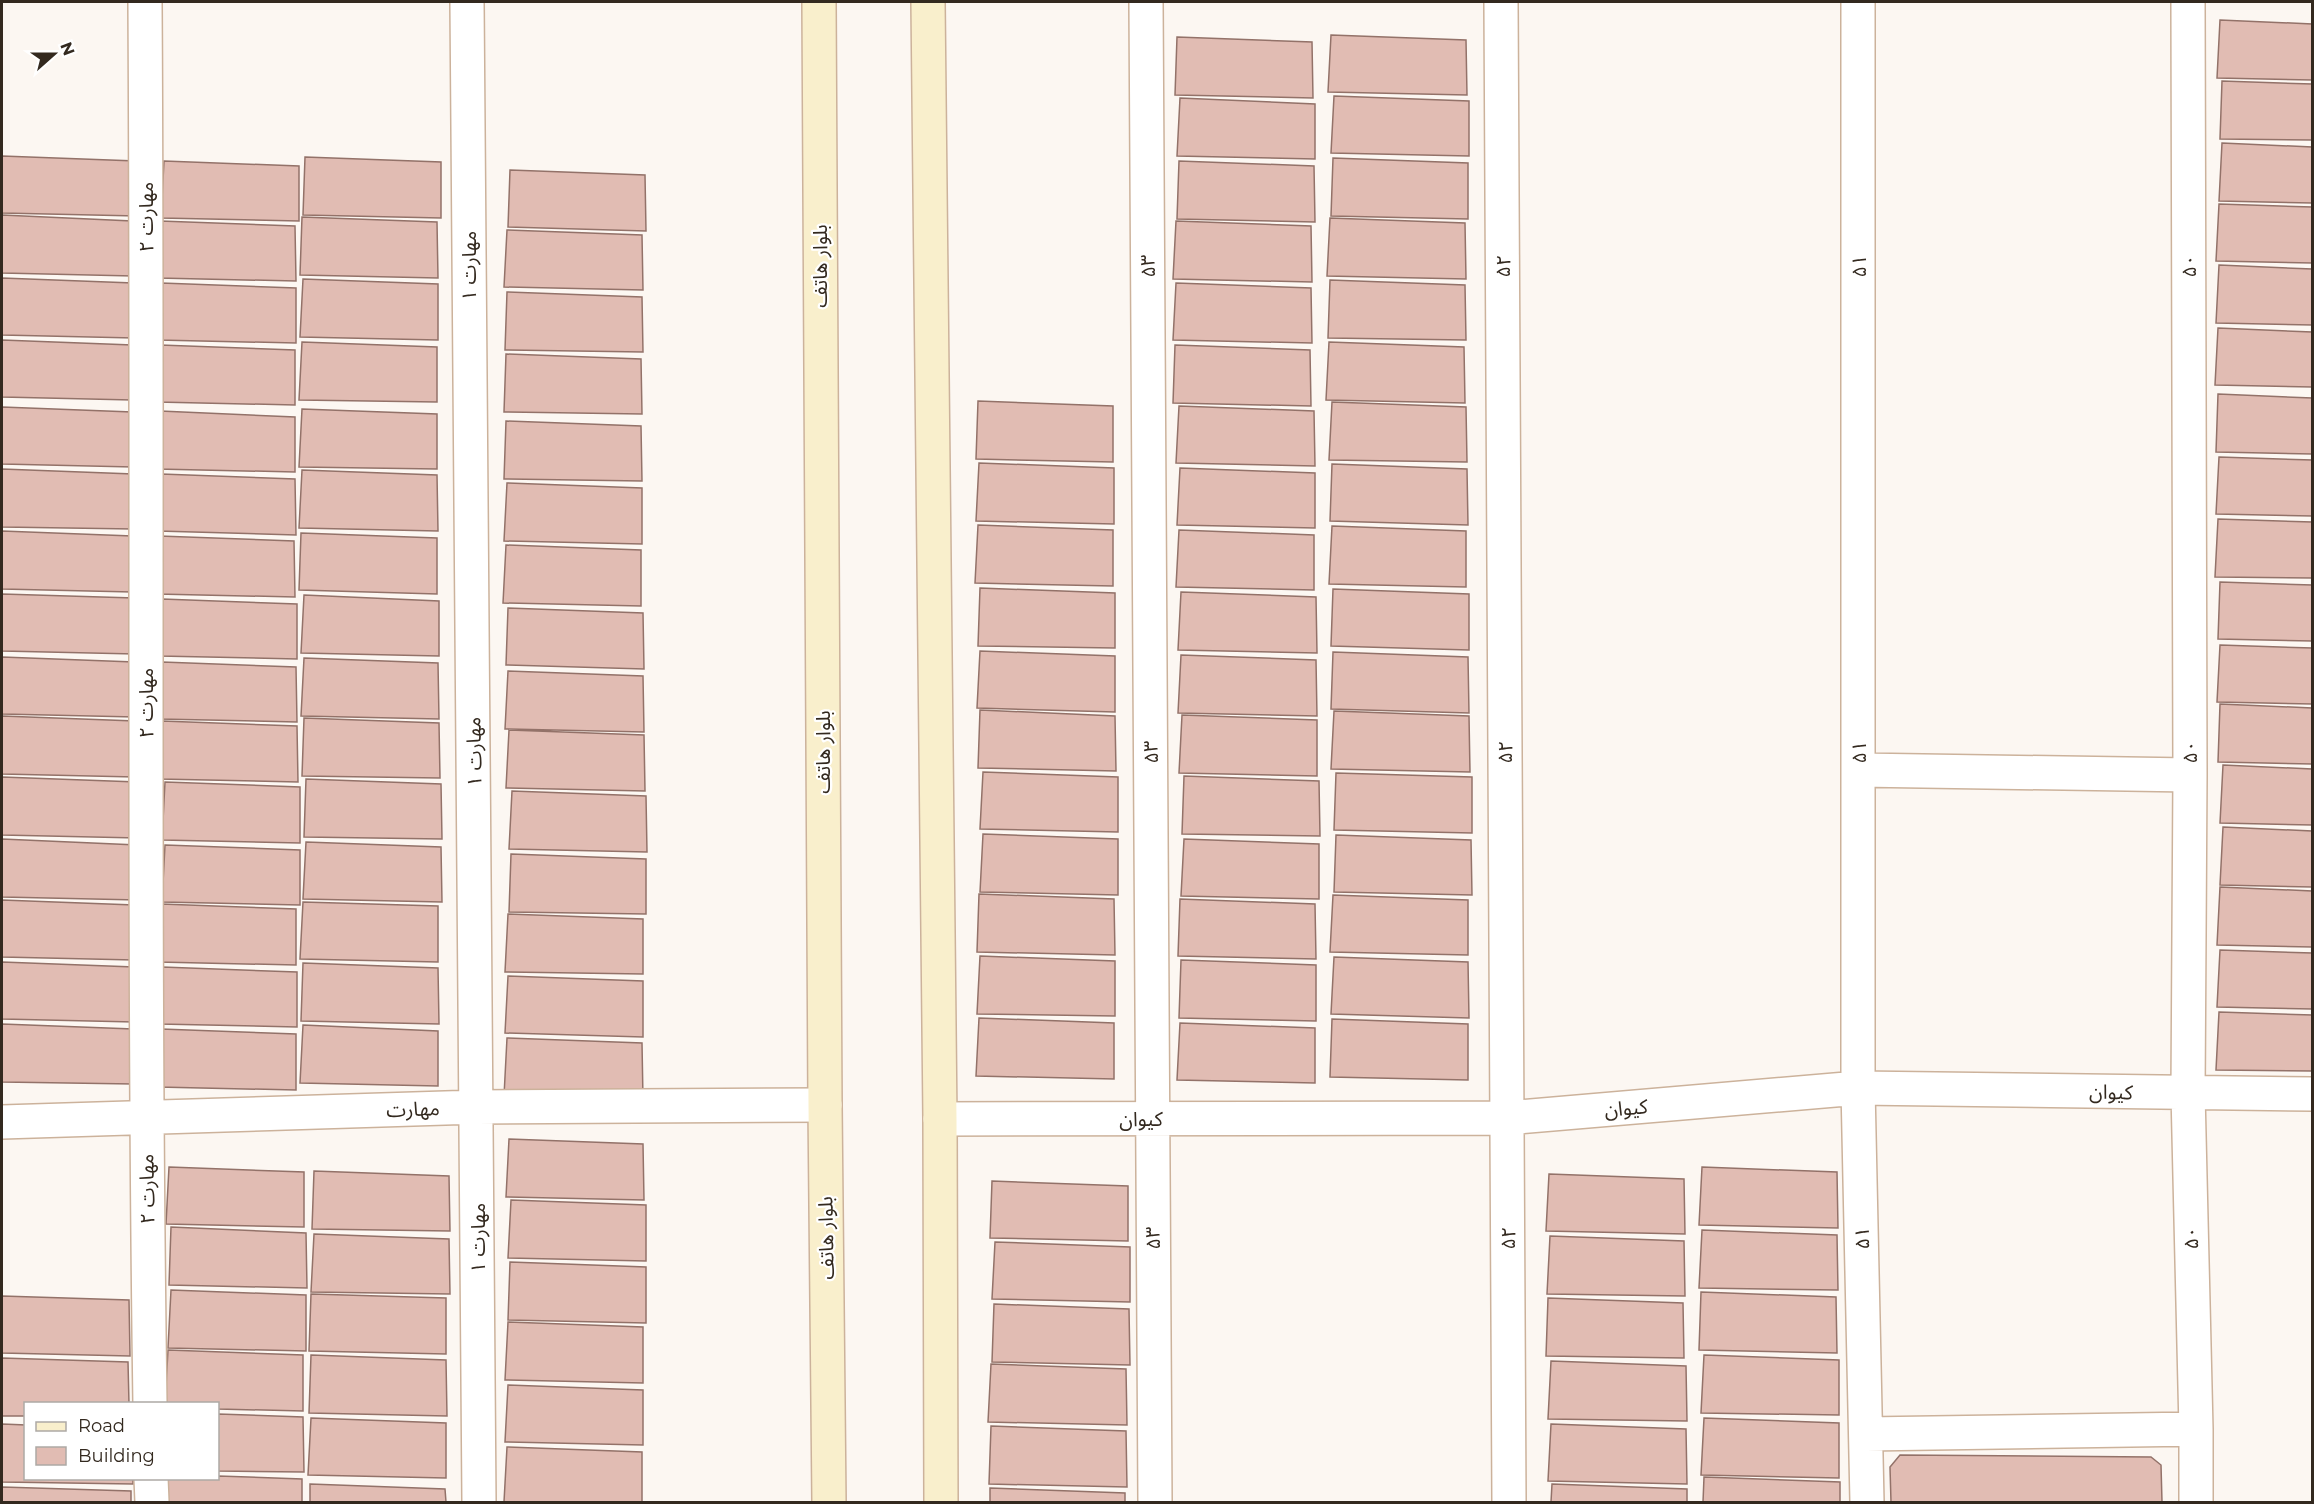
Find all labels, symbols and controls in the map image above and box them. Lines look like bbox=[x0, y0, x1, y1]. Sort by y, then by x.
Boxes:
north arrow bbox=[24, 24, 84, 84]
text: N bbox=[56, 39, 79, 58]
street label: مهارت ۲ bbox=[134, 182, 158, 252]
street label: بلوار هاتف bbox=[808, 224, 832, 308]
street label: مهارت ۱ bbox=[457, 231, 481, 301]
street label: ۵۳ bbox=[1136, 255, 1160, 277]
street label: ۵۲ bbox=[1491, 255, 1515, 277]
street label: ۵۱ bbox=[1847, 255, 1871, 277]
street label: ۵۰ bbox=[2177, 255, 2201, 277]
street label: مهارت ۲ bbox=[134, 668, 158, 738]
street label: بلوار هاتف bbox=[811, 710, 835, 794]
street label: مهارت ۱ bbox=[461, 717, 487, 787]
street label: ۵۳ bbox=[1139, 741, 1163, 763]
street label: ۵۲ bbox=[1493, 741, 1517, 763]
street label: ۵۱ bbox=[1847, 741, 1871, 763]
street label: ۵۰ bbox=[2178, 741, 2202, 763]
street label: کیوان bbox=[2089, 1080, 2134, 1104]
street label: کیوان bbox=[1603, 1094, 1650, 1122]
street label: مهارت bbox=[386, 1096, 440, 1122]
street label: کیوان bbox=[1119, 1107, 1164, 1131]
street label: مهارت ۲ bbox=[134, 1154, 160, 1224]
street label: بلوار هاتف bbox=[813, 1196, 839, 1280]
street label: مهارت ۱ bbox=[466, 1203, 490, 1273]
street label: ۵۱ bbox=[1850, 1226, 1874, 1250]
street label: ۵۰ bbox=[2179, 1226, 2203, 1250]
street label: ۵۳ bbox=[1141, 1227, 1165, 1249]
street label: ۵۲ bbox=[1496, 1227, 1520, 1249]
legend bbox=[24, 1402, 219, 1480]
text: Road bbox=[78, 1415, 125, 1437]
text: Building bbox=[78, 1445, 155, 1467]

